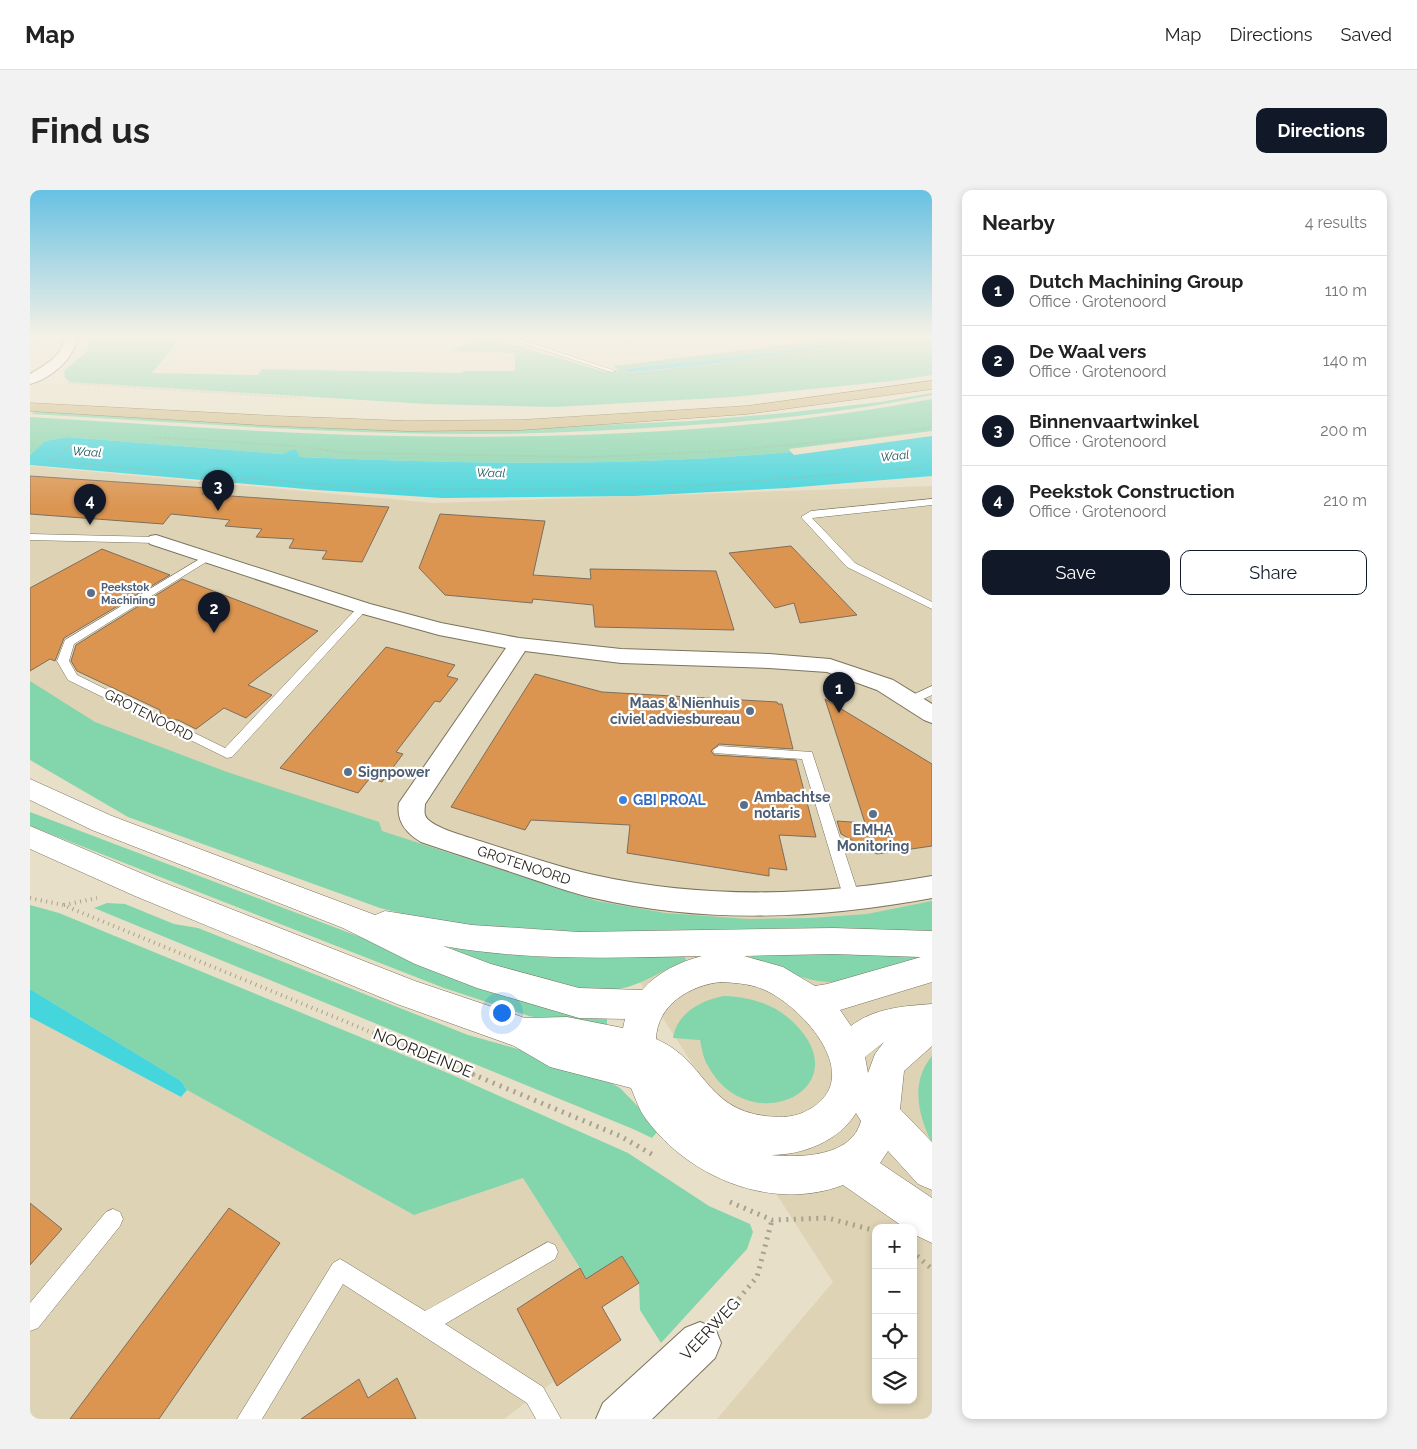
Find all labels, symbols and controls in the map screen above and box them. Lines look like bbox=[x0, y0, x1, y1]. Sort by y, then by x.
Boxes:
text: Map bbox=[25, 20, 75, 49]
text: Map bbox=[1165, 24, 1201, 45]
text: Directions bbox=[1229, 24, 1313, 45]
text: Saved bbox=[1341, 24, 1392, 45]
button: Directions bbox=[1256, 108, 1387, 153]
text: Find us bbox=[30, 110, 150, 151]
text: Nearby bbox=[982, 210, 1055, 235]
text: 4 results bbox=[1305, 213, 1367, 232]
text: Dutch Machining Group bbox=[1029, 270, 1243, 292]
text: 1 bbox=[994, 281, 1002, 300]
text: 110 m bbox=[1325, 281, 1367, 300]
text: Office · Grotenoord bbox=[1029, 292, 1167, 311]
text: De Waal vers bbox=[1029, 340, 1146, 362]
text: 2 bbox=[993, 351, 1003, 370]
text: 140 m bbox=[1323, 351, 1367, 370]
text: Office · Grotenoord bbox=[1029, 362, 1167, 381]
text: Binnenvaartwinkel bbox=[1029, 410, 1199, 432]
text: 3 bbox=[994, 421, 1002, 440]
text: 200 m bbox=[1320, 421, 1367, 440]
text: Office · Grotenoord bbox=[1029, 432, 1167, 451]
water label: Waal bbox=[72, 444, 102, 460]
water label: Waal bbox=[880, 448, 910, 464]
water label: Waal bbox=[476, 466, 506, 480]
pin: 3 bbox=[202, 470, 234, 511]
text: Peekstok Construction bbox=[1029, 480, 1235, 502]
pin: 4 bbox=[74, 484, 106, 525]
text: 4 bbox=[993, 491, 1003, 510]
text: 210 m bbox=[1323, 491, 1367, 510]
text: Office · Grotenoord bbox=[1029, 502, 1167, 521]
button: Save bbox=[982, 550, 1170, 595]
button: Share bbox=[1180, 550, 1367, 595]
place label: Peekstok Machining bbox=[101, 581, 156, 607]
marker: Peekstok Machining bbox=[85, 587, 97, 599]
pin: 2 bbox=[198, 592, 230, 633]
pin: 1 bbox=[823, 672, 855, 713]
street label: GROTENOORD bbox=[102, 686, 196, 744]
place label: Maas & Nienhuis civiel adviesbureau bbox=[610, 695, 740, 727]
marker: Maas & Nienhuis civiel adviesbureau bbox=[744, 705, 756, 717]
place label: Signpower bbox=[358, 764, 430, 780]
marker: Signpower bbox=[342, 766, 354, 778]
place label: Ambachtse notaris bbox=[754, 789, 831, 821]
place label: GBI PROAL bbox=[633, 792, 707, 808]
marker: GBI PROAL bbox=[617, 794, 629, 806]
marker: Ambachtse notaris bbox=[738, 799, 750, 811]
marker: EMHA Monitoring bbox=[867, 808, 879, 820]
place label: EMHA Monitoring bbox=[837, 822, 909, 854]
street label: GROTENOORD bbox=[475, 842, 573, 888]
your location bbox=[489, 1000, 515, 1026]
street label: NOORDEINDE bbox=[371, 1024, 476, 1082]
map controls bbox=[872, 1224, 917, 1404]
button: + bbox=[872, 1224, 917, 1269]
button: − bbox=[872, 1269, 917, 1314]
street label: VEERWEG bbox=[676, 1294, 744, 1364]
button: locate bbox=[872, 1314, 917, 1359]
button: layers bbox=[872, 1359, 917, 1404]

